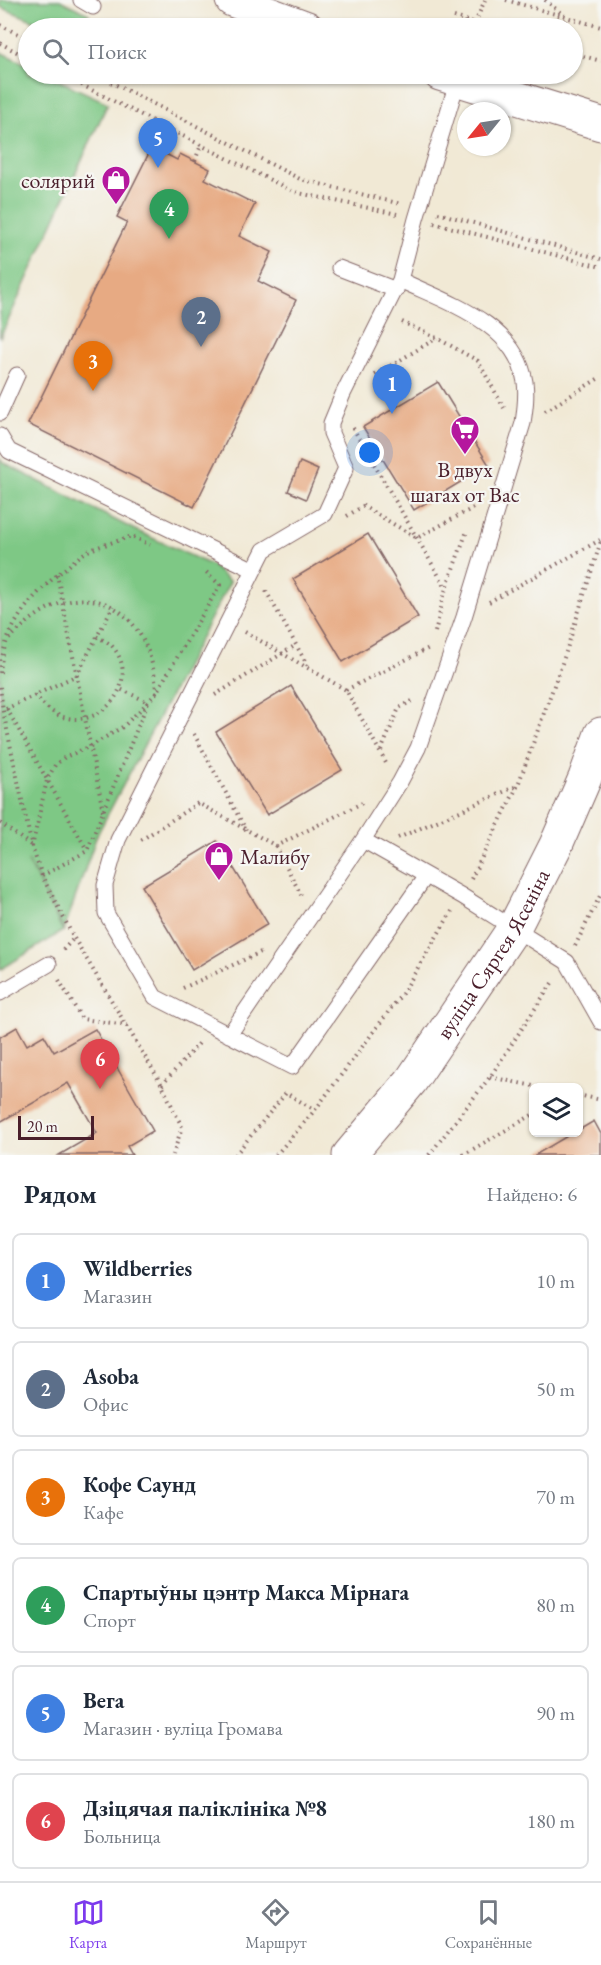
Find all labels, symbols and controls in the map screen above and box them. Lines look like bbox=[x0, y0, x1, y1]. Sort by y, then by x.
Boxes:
search box bbox=[18, 18, 583, 84]
icon: search bbox=[39, 35, 72, 68]
text: Поиск bbox=[87, 37, 147, 66]
north arrow bbox=[457, 102, 511, 156]
pin: 5 bbox=[138, 118, 178, 168]
shop icon: солярий bbox=[100, 164, 132, 206]
place label: солярий bbox=[21, 166, 95, 195]
pin: 4 bbox=[150, 190, 188, 239]
pin: 2 bbox=[182, 298, 220, 347]
pin: 3 bbox=[74, 342, 112, 391]
pin: 1 bbox=[372, 364, 412, 414]
supermarket icon: В двух шагах от Вас bbox=[449, 414, 481, 456]
your location bbox=[355, 438, 384, 467]
place label: В двух шагах от Вас bbox=[410, 455, 520, 509]
shop icon: Малибу bbox=[203, 840, 235, 882]
place label: Малибу bbox=[240, 842, 310, 871]
street label: вуліца Сяргея Ясеніна bbox=[429, 864, 557, 1045]
pin: 6 bbox=[80, 1040, 120, 1089]
map controls bbox=[529, 1083, 583, 1137]
button: layers bbox=[529, 1083, 583, 1137]
scale bar bbox=[18, 1113, 94, 1140]
text: 20 m bbox=[27, 1116, 58, 1137]
text: Рядом bbox=[24, 1177, 97, 1211]
text: Найдено: 6 bbox=[486, 1181, 577, 1207]
text: Wildberries bbox=[83, 1254, 192, 1283]
text: 1 bbox=[40, 1268, 51, 1294]
text: 10 m bbox=[536, 1268, 575, 1294]
text: Магазин bbox=[83, 1283, 152, 1309]
text: Asoba bbox=[83, 1362, 139, 1391]
text: 2 bbox=[40, 1376, 51, 1402]
text: 50 m bbox=[536, 1376, 575, 1402]
text: Офис bbox=[83, 1391, 129, 1417]
text: Кофе Саунд bbox=[83, 1470, 196, 1499]
text: 3 bbox=[40, 1484, 51, 1510]
text: 70 m bbox=[536, 1484, 575, 1510]
text: Кафе bbox=[83, 1499, 124, 1525]
text: Спартыўны цэнтр Макса Мірнага bbox=[83, 1578, 409, 1607]
text: 4 bbox=[40, 1592, 51, 1618]
text: 80 m bbox=[536, 1592, 575, 1618]
text: Спорт bbox=[83, 1607, 136, 1633]
text: Вега bbox=[83, 1686, 124, 1715]
text: 5 bbox=[40, 1700, 51, 1726]
text: 90 m bbox=[536, 1700, 575, 1726]
text: Магазин · вуліца Громава bbox=[83, 1715, 283, 1741]
text: Дзіцячая паліклініка №8 bbox=[83, 1794, 327, 1823]
text: 6 bbox=[40, 1808, 51, 1834]
text: 180 m bbox=[527, 1808, 575, 1834]
text: Больница bbox=[83, 1823, 161, 1849]
tab: Карта bbox=[69, 1896, 107, 1953]
tab: Маршрут bbox=[245, 1896, 307, 1953]
tab: Сохранённые bbox=[445, 1896, 532, 1953]

